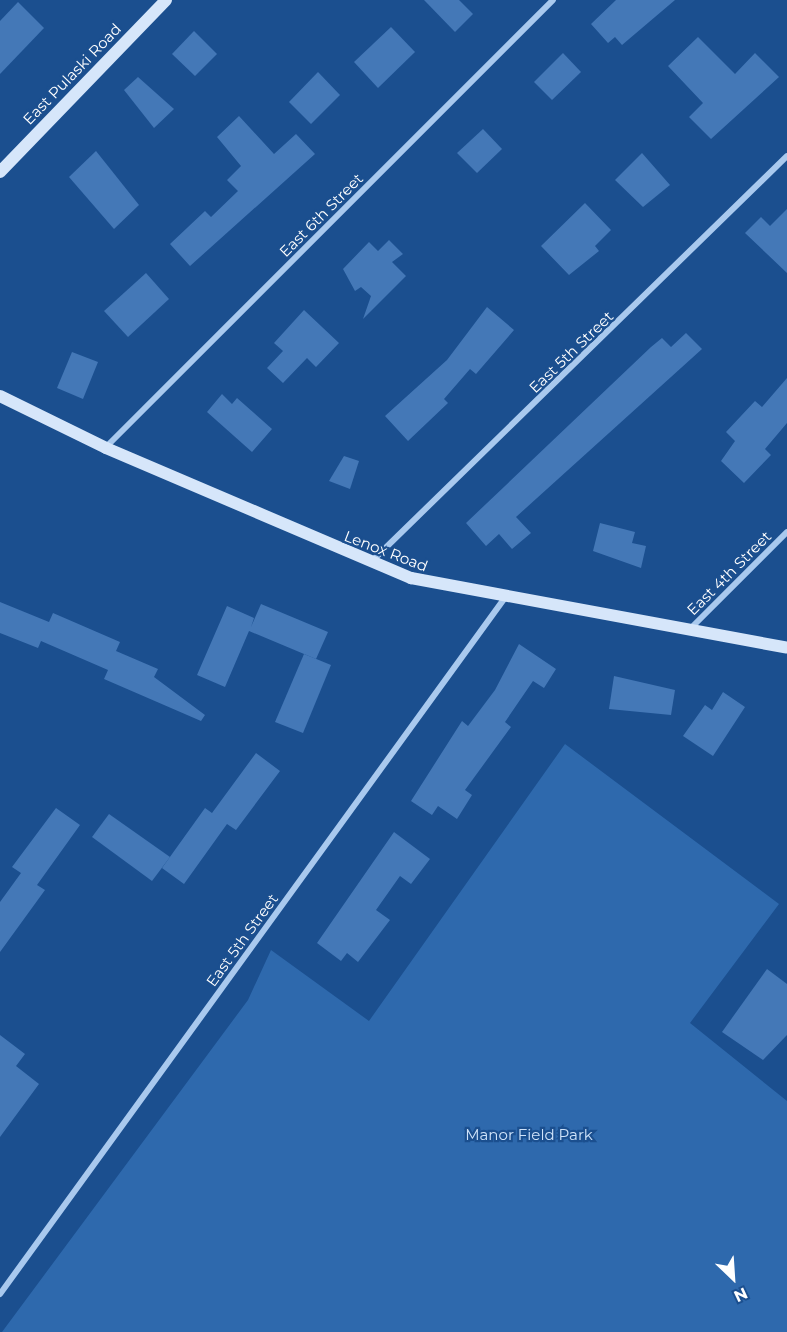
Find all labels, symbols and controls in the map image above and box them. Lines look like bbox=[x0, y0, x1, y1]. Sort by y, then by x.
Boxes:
street label: East Pulaski Road bbox=[19, 20, 125, 128]
street label: East 6th Street bbox=[275, 169, 367, 261]
street label: East 5th Street bbox=[525, 307, 617, 397]
street label: Lenox Road bbox=[342, 527, 430, 575]
street label: East 4th Street bbox=[683, 527, 775, 619]
street label: East 5th Street bbox=[202, 890, 282, 990]
park label: Manor Field Park bbox=[465, 1126, 593, 1144]
north arrow bbox=[703, 1248, 763, 1308]
text: N bbox=[731, 1283, 751, 1306]

